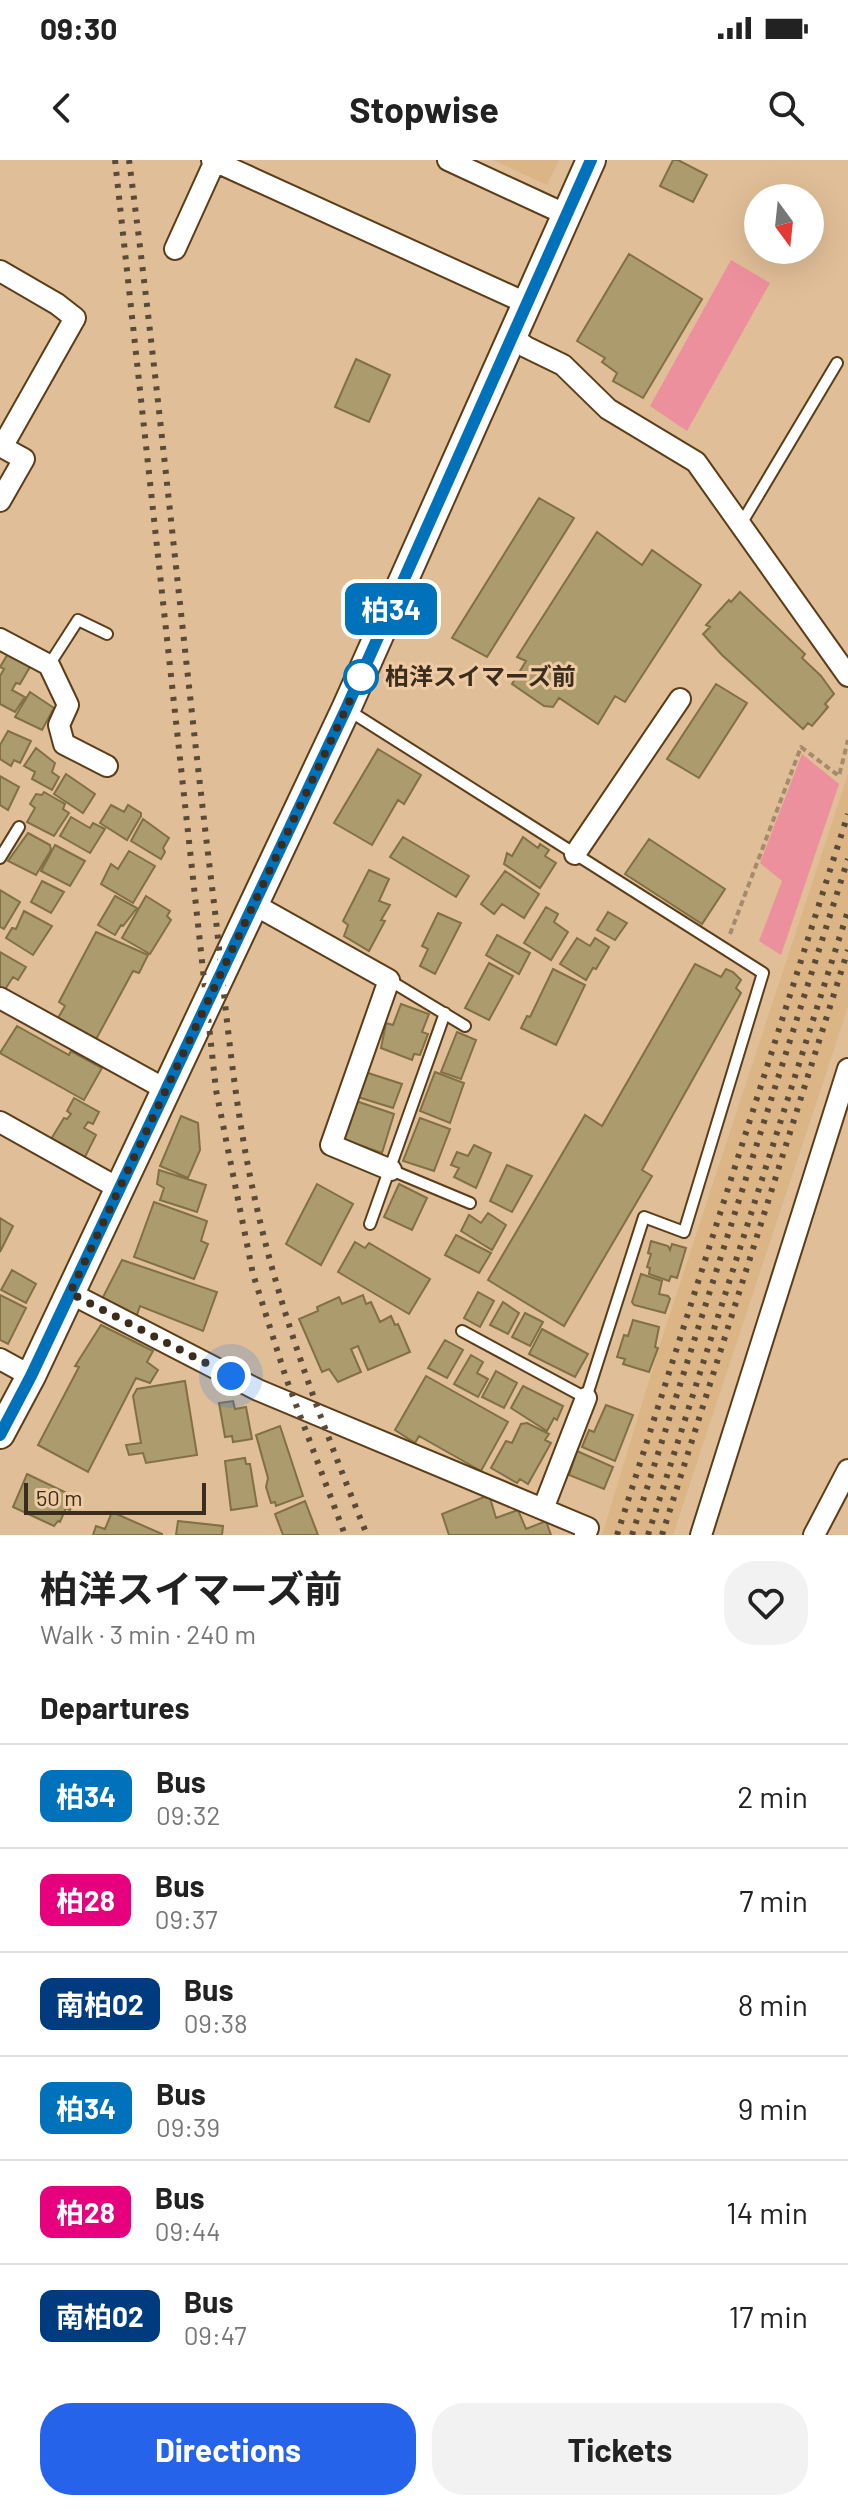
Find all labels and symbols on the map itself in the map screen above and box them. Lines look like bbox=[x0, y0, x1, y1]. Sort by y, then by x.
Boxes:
north arrow bbox=[744, 184, 824, 264]
line badge: 柏34 bbox=[345, 583, 437, 635]
marker: 柏洋スイマーズ前 bbox=[344, 660, 378, 694]
place label: 柏洋スイマーズ前 bbox=[385, 661, 576, 690]
your location bbox=[211, 1356, 251, 1396]
scale bar bbox=[24, 1479, 206, 1515]

